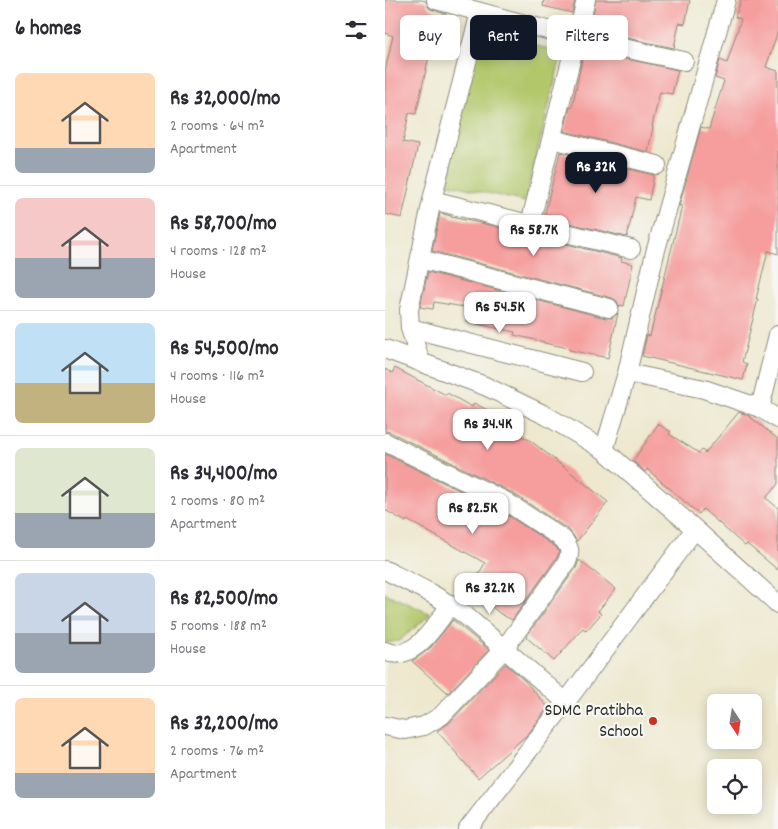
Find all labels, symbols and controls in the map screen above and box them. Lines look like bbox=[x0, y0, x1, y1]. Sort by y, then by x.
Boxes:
text: 6 homes bbox=[15, 15, 82, 45]
chip: Buy bbox=[400, 15, 460, 60]
chip: Rent bbox=[470, 15, 537, 60]
chip: Filters bbox=[547, 15, 628, 60]
icon: filters bbox=[342, 16, 370, 44]
text: Rs 32,000/mo bbox=[170, 85, 280, 115]
icon: home bbox=[55, 93, 115, 153]
text: 2 rooms · 64 m² bbox=[170, 115, 265, 138]
text: Apartment bbox=[170, 138, 237, 161]
pin: Rs 32K bbox=[555, 152, 637, 194]
text: Rs 32K bbox=[576, 156, 616, 179]
text: Rs 58,700/mo bbox=[170, 210, 277, 240]
pin: Rs 58.7K bbox=[482, 214, 586, 257]
icon: home bbox=[55, 218, 115, 278]
text: Rs 58.7K bbox=[510, 219, 558, 242]
text: 4 rooms · 128 m² bbox=[170, 240, 267, 263]
text: House bbox=[170, 263, 206, 286]
pin: Rs 54.5K bbox=[448, 292, 552, 334]
text: Rs 54.5K bbox=[475, 296, 525, 319]
text: Rs 54,500/mo bbox=[170, 335, 279, 365]
icon: home bbox=[55, 343, 115, 403]
text: 4 rooms · 116 m² bbox=[170, 365, 265, 388]
text: House bbox=[170, 388, 206, 411]
pin: Rs 34.4K bbox=[436, 408, 540, 451]
text: Rs 34.4K bbox=[464, 413, 512, 436]
text: Rs 34,400/mo bbox=[170, 460, 277, 490]
icon: home bbox=[55, 468, 115, 528]
text: 2 rooms · 80 m² bbox=[170, 490, 265, 513]
pin: Rs 82.5K bbox=[421, 492, 525, 535]
text: Rs 82.5K bbox=[448, 497, 498, 520]
text: Apartment bbox=[170, 513, 237, 536]
pin: Rs 32.2K bbox=[438, 572, 542, 615]
text: Rs 32.2K bbox=[465, 577, 515, 600]
text: Rs 82,500/mo bbox=[170, 585, 278, 615]
icon: home bbox=[55, 593, 115, 653]
text: 5 rooms · 188 m² bbox=[170, 615, 267, 638]
text: House bbox=[170, 638, 206, 661]
north arrow bbox=[707, 694, 763, 749]
map controls bbox=[707, 694, 762, 814]
place label: SDMC Pratibha School bbox=[545, 699, 644, 745]
text: Rs 32,200/mo bbox=[170, 710, 278, 740]
marker: SDMC Pratibha School bbox=[647, 715, 659, 727]
icon: home bbox=[55, 718, 115, 778]
text: 2 rooms · 76 m² bbox=[170, 740, 264, 763]
button: locate bbox=[707, 759, 762, 814]
text: Apartment bbox=[170, 763, 237, 786]

